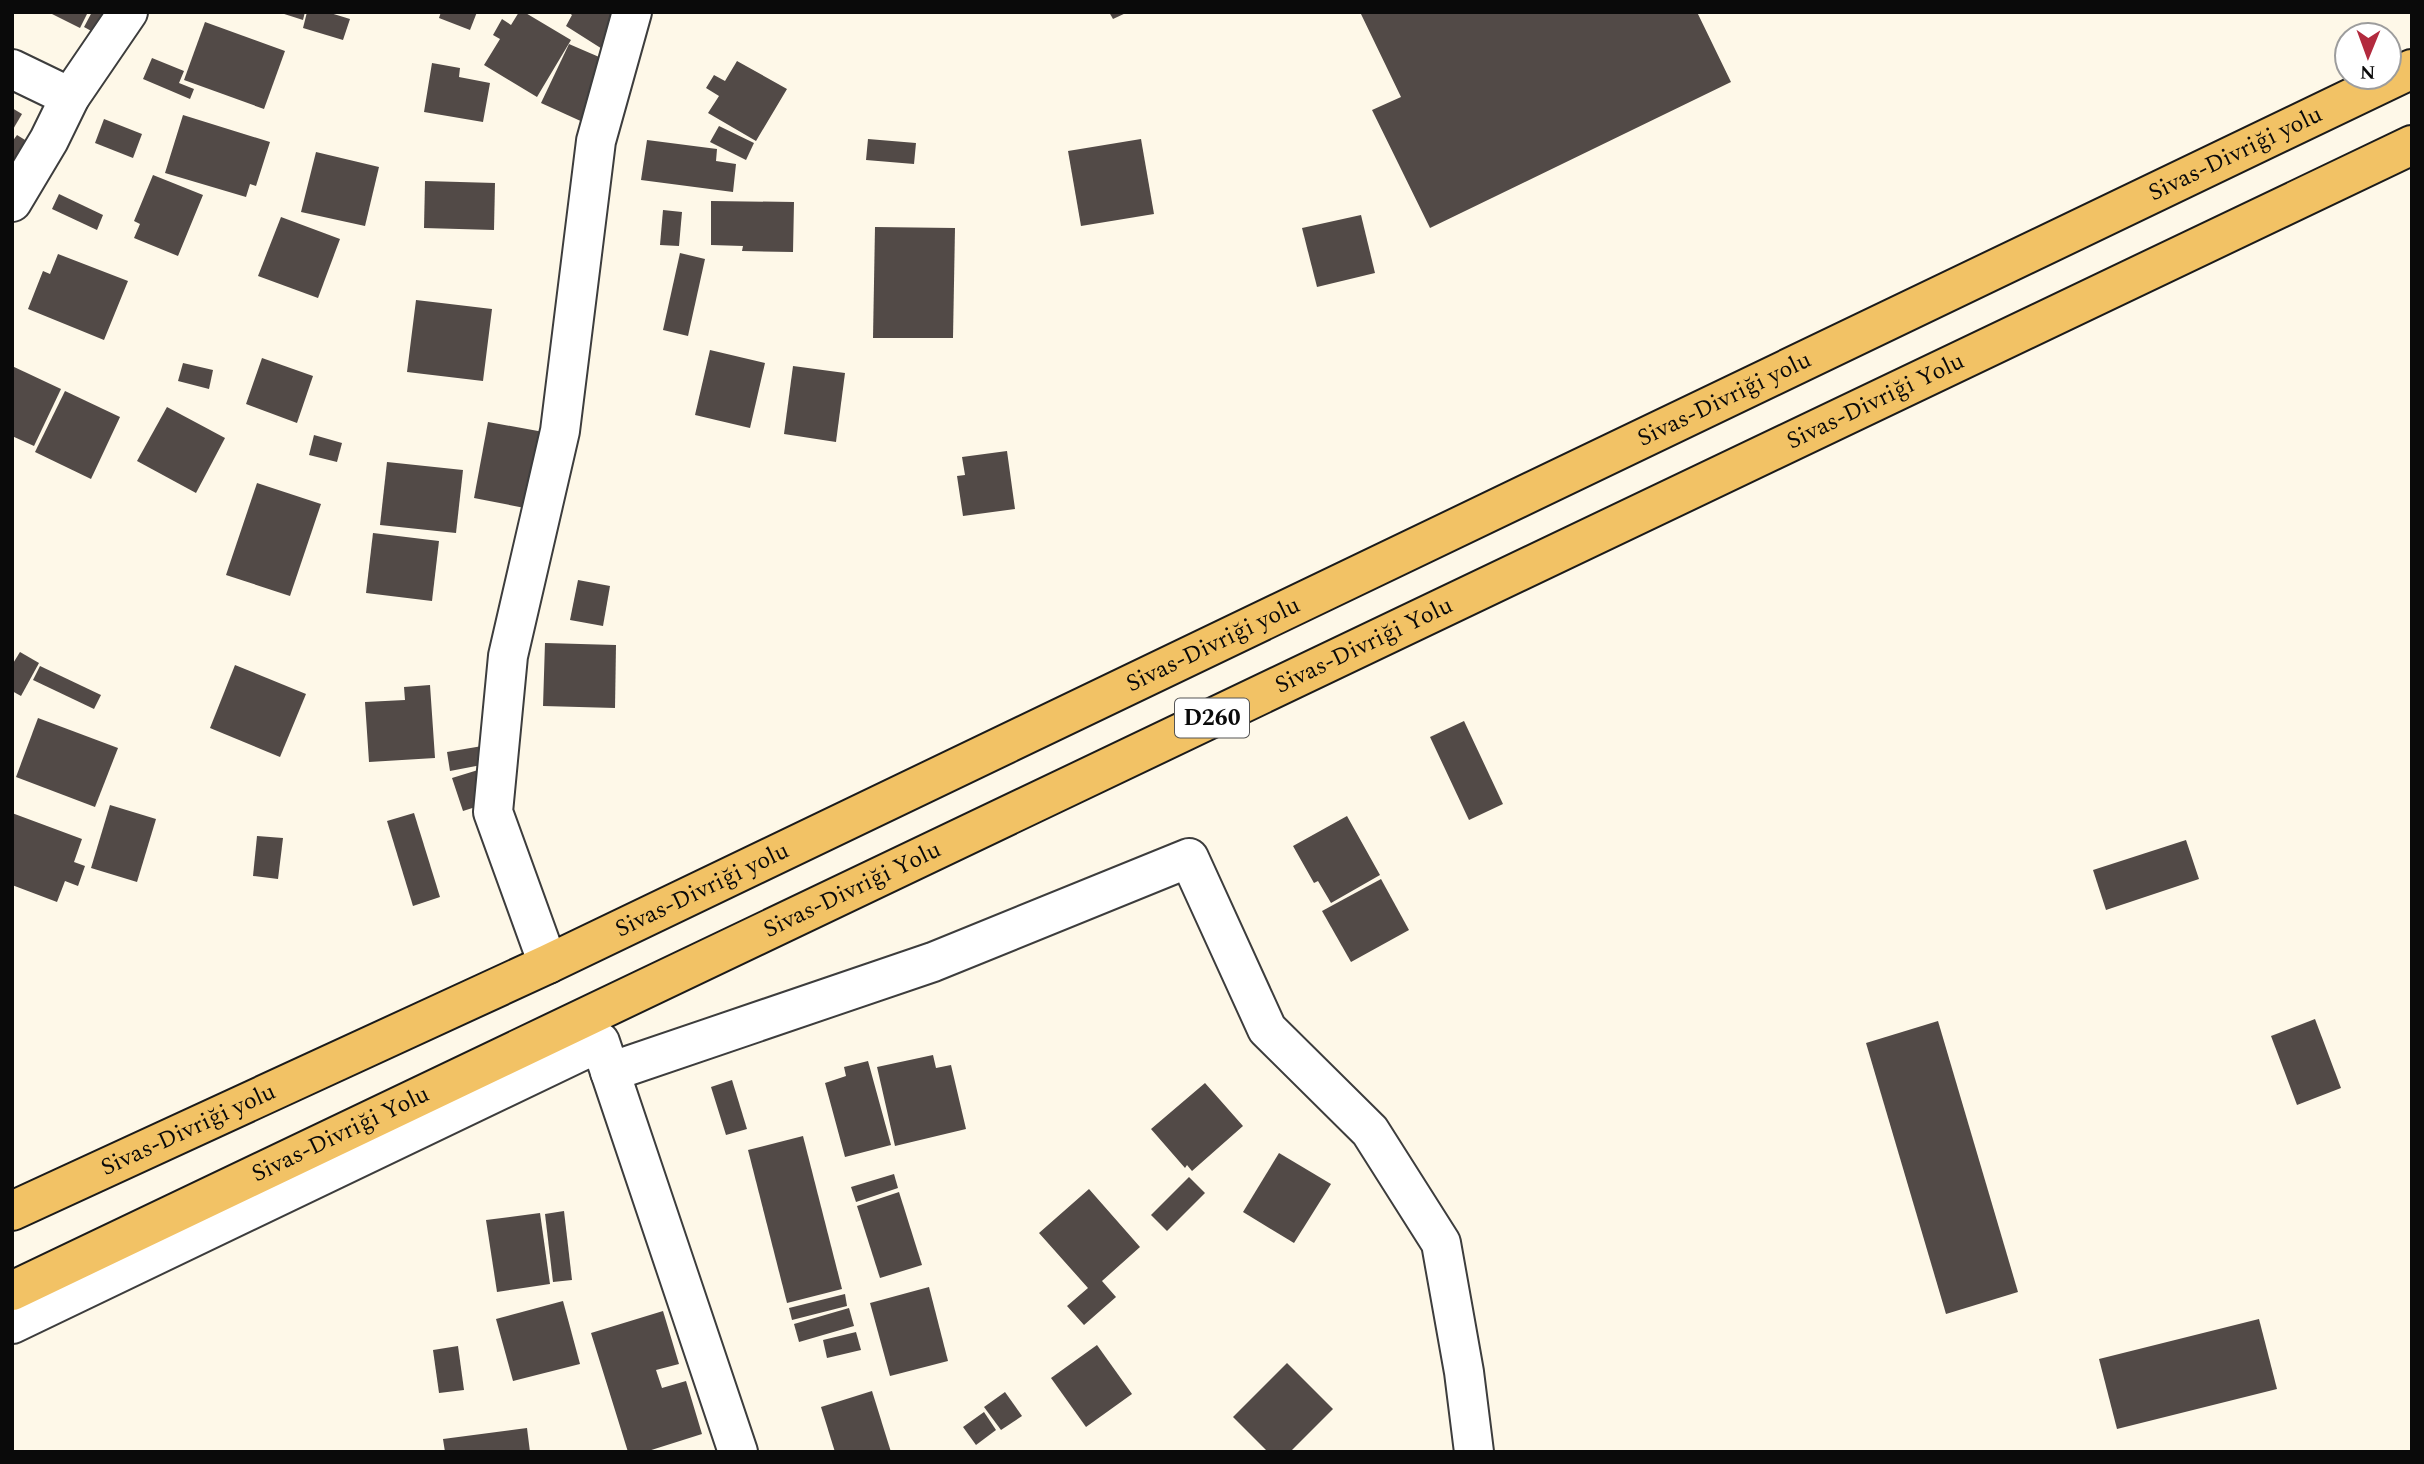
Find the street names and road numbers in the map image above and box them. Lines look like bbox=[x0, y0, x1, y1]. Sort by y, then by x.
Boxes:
street label: Sivas-Divriği yolu bbox=[2142, 97, 2329, 211]
street label: Sivas-Divriği yolu bbox=[1631, 342, 1817, 456]
street label: Sivas-Divriği Yolu bbox=[1780, 343, 1970, 459]
street label: Sivas-Divriği yolu bbox=[1120, 587, 1306, 702]
street label: Sivas-Divriği Yolu bbox=[1269, 588, 1459, 703]
road number: D260 bbox=[1175, 698, 1249, 738]
street label: Sivas-Divriği Yolu bbox=[757, 832, 947, 948]
street label: Sivas-Divriği yolu bbox=[609, 833, 795, 947]
street label: Sivas-Divriği yolu bbox=[95, 1074, 282, 1186]
street label: Sivas-Divriği Yolu bbox=[245, 1076, 435, 1192]

